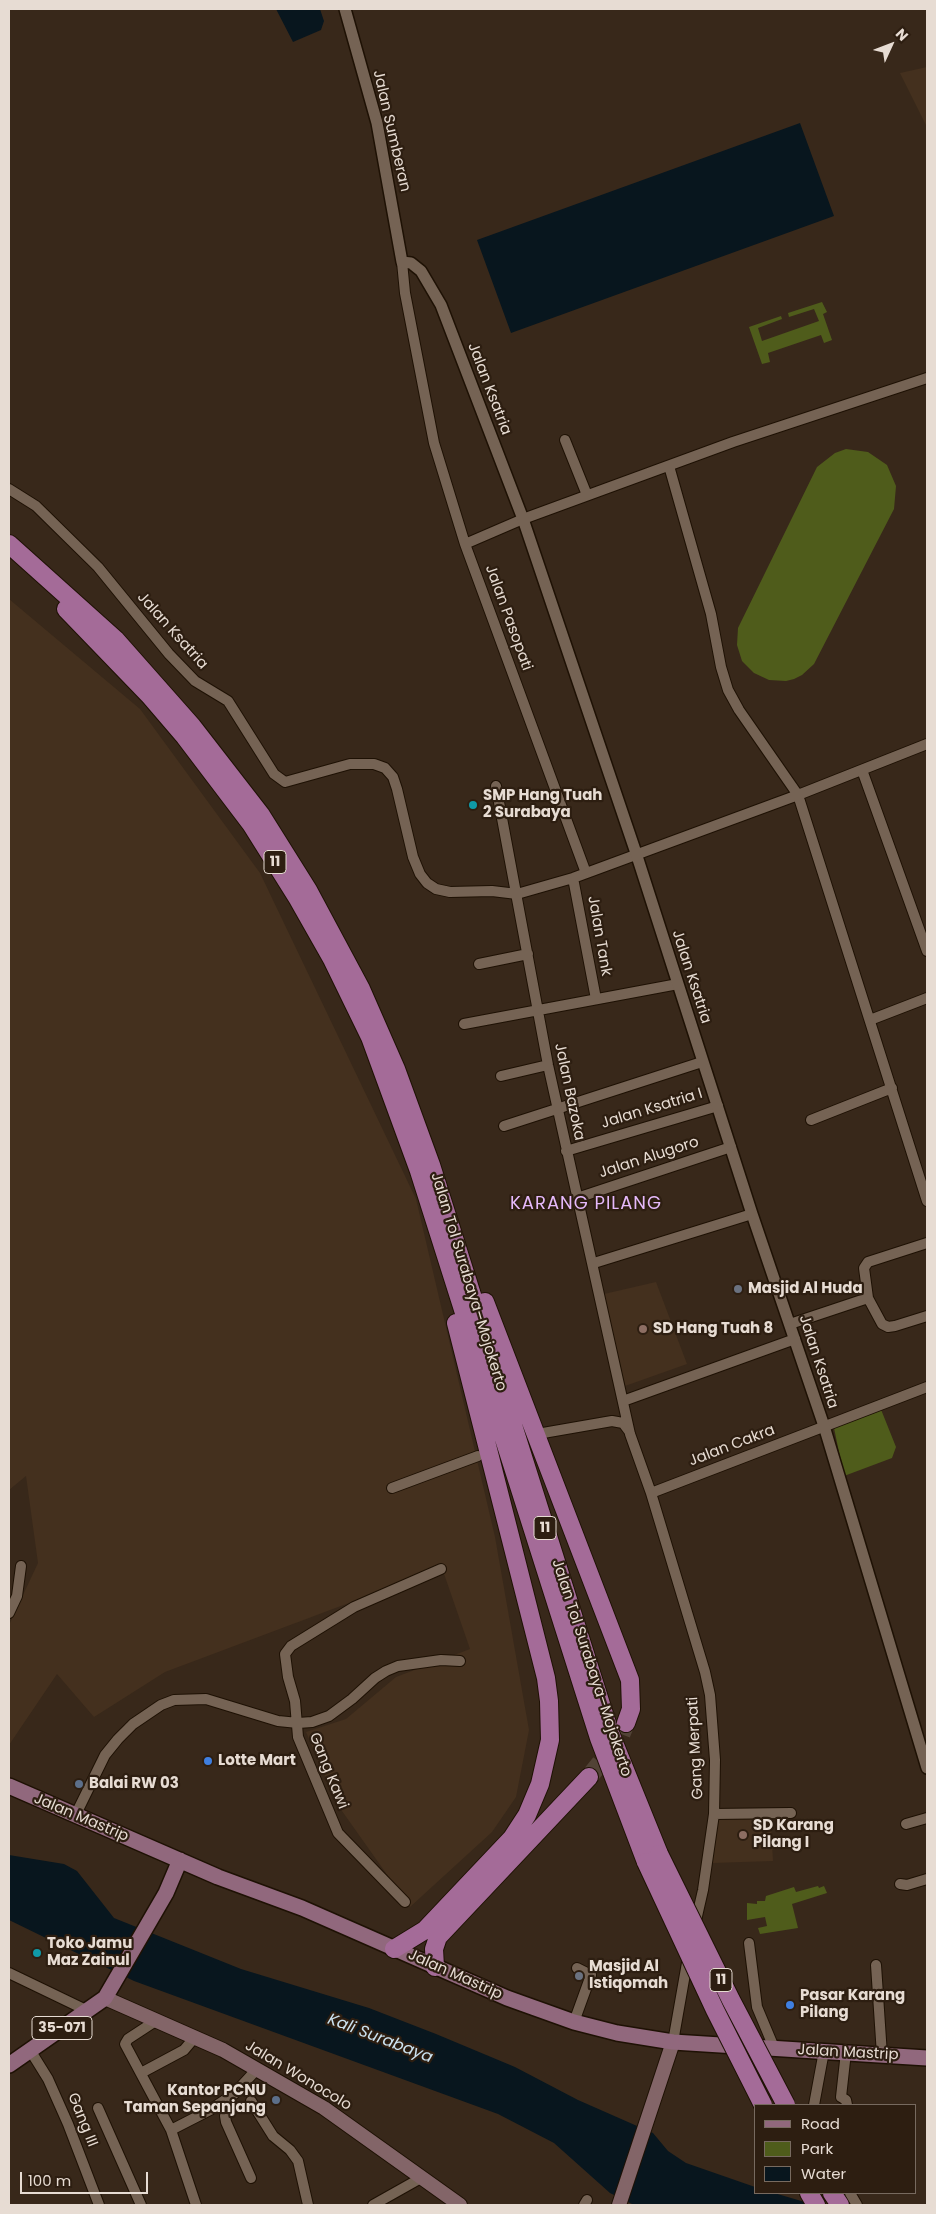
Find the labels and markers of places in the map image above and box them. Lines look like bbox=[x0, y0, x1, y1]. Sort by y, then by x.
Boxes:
place label: SMP Hang Tuah 2 Surabaya bbox=[483, 787, 602, 822]
marker: SMP Hang Tuah 2 Surabaya bbox=[467, 799, 479, 811]
place label: Masjid Al Huda bbox=[748, 1280, 863, 1298]
marker: Masjid Al Huda bbox=[732, 1283, 744, 1295]
place label: SD Hang Tuah 8 bbox=[653, 1320, 773, 1338]
marker: SD Hang Tuah 8 bbox=[637, 1323, 649, 1335]
place label: Lotte Mart bbox=[218, 1752, 296, 1770]
marker: Lotte Mart bbox=[202, 1755, 214, 1767]
place label: Balai RW 03 bbox=[89, 1775, 179, 1793]
marker: Balai RW 03 bbox=[73, 1778, 85, 1790]
place label: SD Karang Pilang I bbox=[753, 1817, 834, 1852]
marker: SD Karang Pilang I bbox=[737, 1829, 749, 1841]
place label: Toko Jamu Maz Zainul bbox=[47, 1935, 132, 1970]
marker: Toko Jamu Maz Zainul bbox=[31, 1947, 43, 1959]
place label: Masjid Al Istiqomah bbox=[589, 1958, 668, 1993]
marker: Masjid Al Istiqomah bbox=[573, 1970, 585, 1982]
place label: Pasar Karang Pilang bbox=[800, 1987, 905, 2022]
marker: Pasar Karang Pilang bbox=[784, 1999, 796, 2011]
place label: Kantor PCNU Taman Sepanjang bbox=[124, 2082, 266, 2117]
marker: Kantor PCNU Taman Sepanjang bbox=[270, 2094, 282, 2106]

